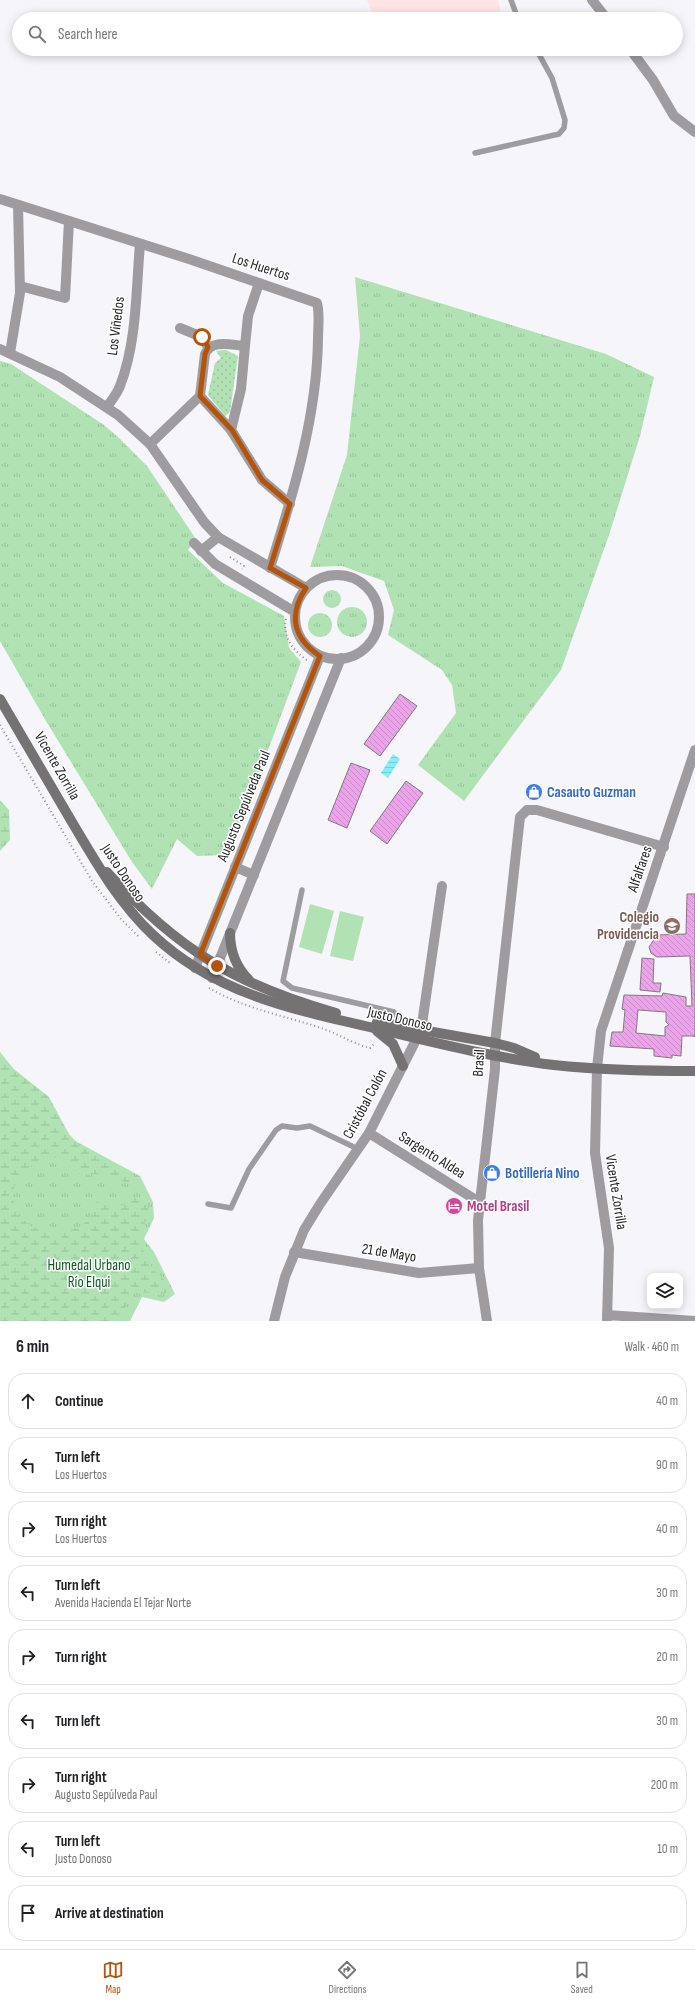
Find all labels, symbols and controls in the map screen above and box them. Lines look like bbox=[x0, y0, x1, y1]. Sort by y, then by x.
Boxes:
search box bbox=[12, 12, 683, 56]
icon: search bbox=[26, 23, 48, 45]
text: Search here bbox=[58, 25, 118, 44]
street label: Los Huertos bbox=[230, 249, 292, 285]
street label: Los Viñedos bbox=[103, 295, 129, 357]
route start bbox=[193, 328, 211, 346]
street label: Vicente Zorrilla bbox=[30, 728, 84, 804]
street label: Augusto Sepúlveda Paul bbox=[213, 748, 275, 865]
shop icon: Casauto Guzman bbox=[524, 782, 544, 802]
place label: Casauto Guzman bbox=[547, 783, 636, 802]
street label: Justo Donoso bbox=[96, 840, 149, 906]
street label: Alfalfares bbox=[623, 843, 657, 896]
place label: Colegio Providencia bbox=[597, 908, 659, 944]
school or university icon: Colegio Providencia bbox=[662, 916, 682, 936]
route end bbox=[208, 957, 226, 975]
street label: Justo Donoso bbox=[365, 1002, 434, 1036]
street label: Brasil bbox=[469, 1049, 489, 1077]
street label: Cristóbal Colón bbox=[339, 1066, 391, 1142]
street label: Sargento Aldea bbox=[395, 1127, 469, 1183]
street label: Vicente Zorrilla bbox=[601, 1153, 631, 1231]
shop icon: Botillería Nino bbox=[482, 1163, 502, 1183]
place label: Botillería Nino bbox=[505, 1164, 580, 1183]
hotel icon: Motel Brasil bbox=[444, 1196, 464, 1216]
place label: Motel Brasil bbox=[467, 1197, 529, 1216]
street label: 21 de Mayo bbox=[360, 1239, 418, 1267]
park label: Humedal Urbano Río Elqui bbox=[47, 1256, 131, 1292]
map controls bbox=[647, 1273, 683, 1309]
button: layers bbox=[647, 1273, 683, 1309]
text: 6 min bbox=[16, 1337, 49, 1357]
text: Walk · 460 m bbox=[624, 1339, 679, 1355]
icon: ahead bbox=[17, 1390, 39, 1412]
text: Continue bbox=[55, 1392, 104, 1411]
text: 40 m bbox=[656, 1393, 678, 1409]
text: Turn left bbox=[55, 1448, 100, 1467]
icon: left bbox=[17, 1454, 39, 1476]
text: 90 m bbox=[656, 1457, 678, 1473]
text: Los Huertos bbox=[55, 1467, 107, 1483]
text: Turn right bbox=[55, 1512, 107, 1531]
icon: right bbox=[17, 1518, 39, 1540]
text: 40 m bbox=[656, 1521, 678, 1537]
text: Los Huertos bbox=[55, 1531, 107, 1547]
text: Turn left bbox=[55, 1576, 100, 1595]
icon: left bbox=[17, 1582, 39, 1604]
text: 30 m bbox=[656, 1585, 678, 1601]
text: Avenida Hacienda El Tejar Norte bbox=[55, 1595, 191, 1611]
icon: right bbox=[17, 1646, 39, 1668]
text: Turn right bbox=[55, 1648, 107, 1667]
text: 20 m bbox=[656, 1649, 678, 1665]
icon: left bbox=[17, 1710, 39, 1732]
text: Turn left bbox=[55, 1712, 100, 1731]
text: 30 m bbox=[656, 1713, 678, 1729]
text: Turn right bbox=[55, 1768, 107, 1787]
icon: right bbox=[17, 1774, 39, 1796]
text: 200 m bbox=[651, 1777, 678, 1793]
text: Augusto Sepúlveda Paul bbox=[55, 1787, 157, 1803]
text: Turn left bbox=[55, 1832, 100, 1851]
icon: left bbox=[17, 1838, 39, 1860]
text: 10 m bbox=[657, 1841, 678, 1857]
text: Justo Donoso bbox=[55, 1851, 112, 1867]
icon: arrive bbox=[17, 1902, 39, 1924]
text: Arrive at destination bbox=[55, 1904, 164, 1923]
tab: Map bbox=[102, 1959, 124, 1996]
tab: Directions bbox=[329, 1959, 366, 1996]
tab: Saved bbox=[571, 1959, 593, 1996]

